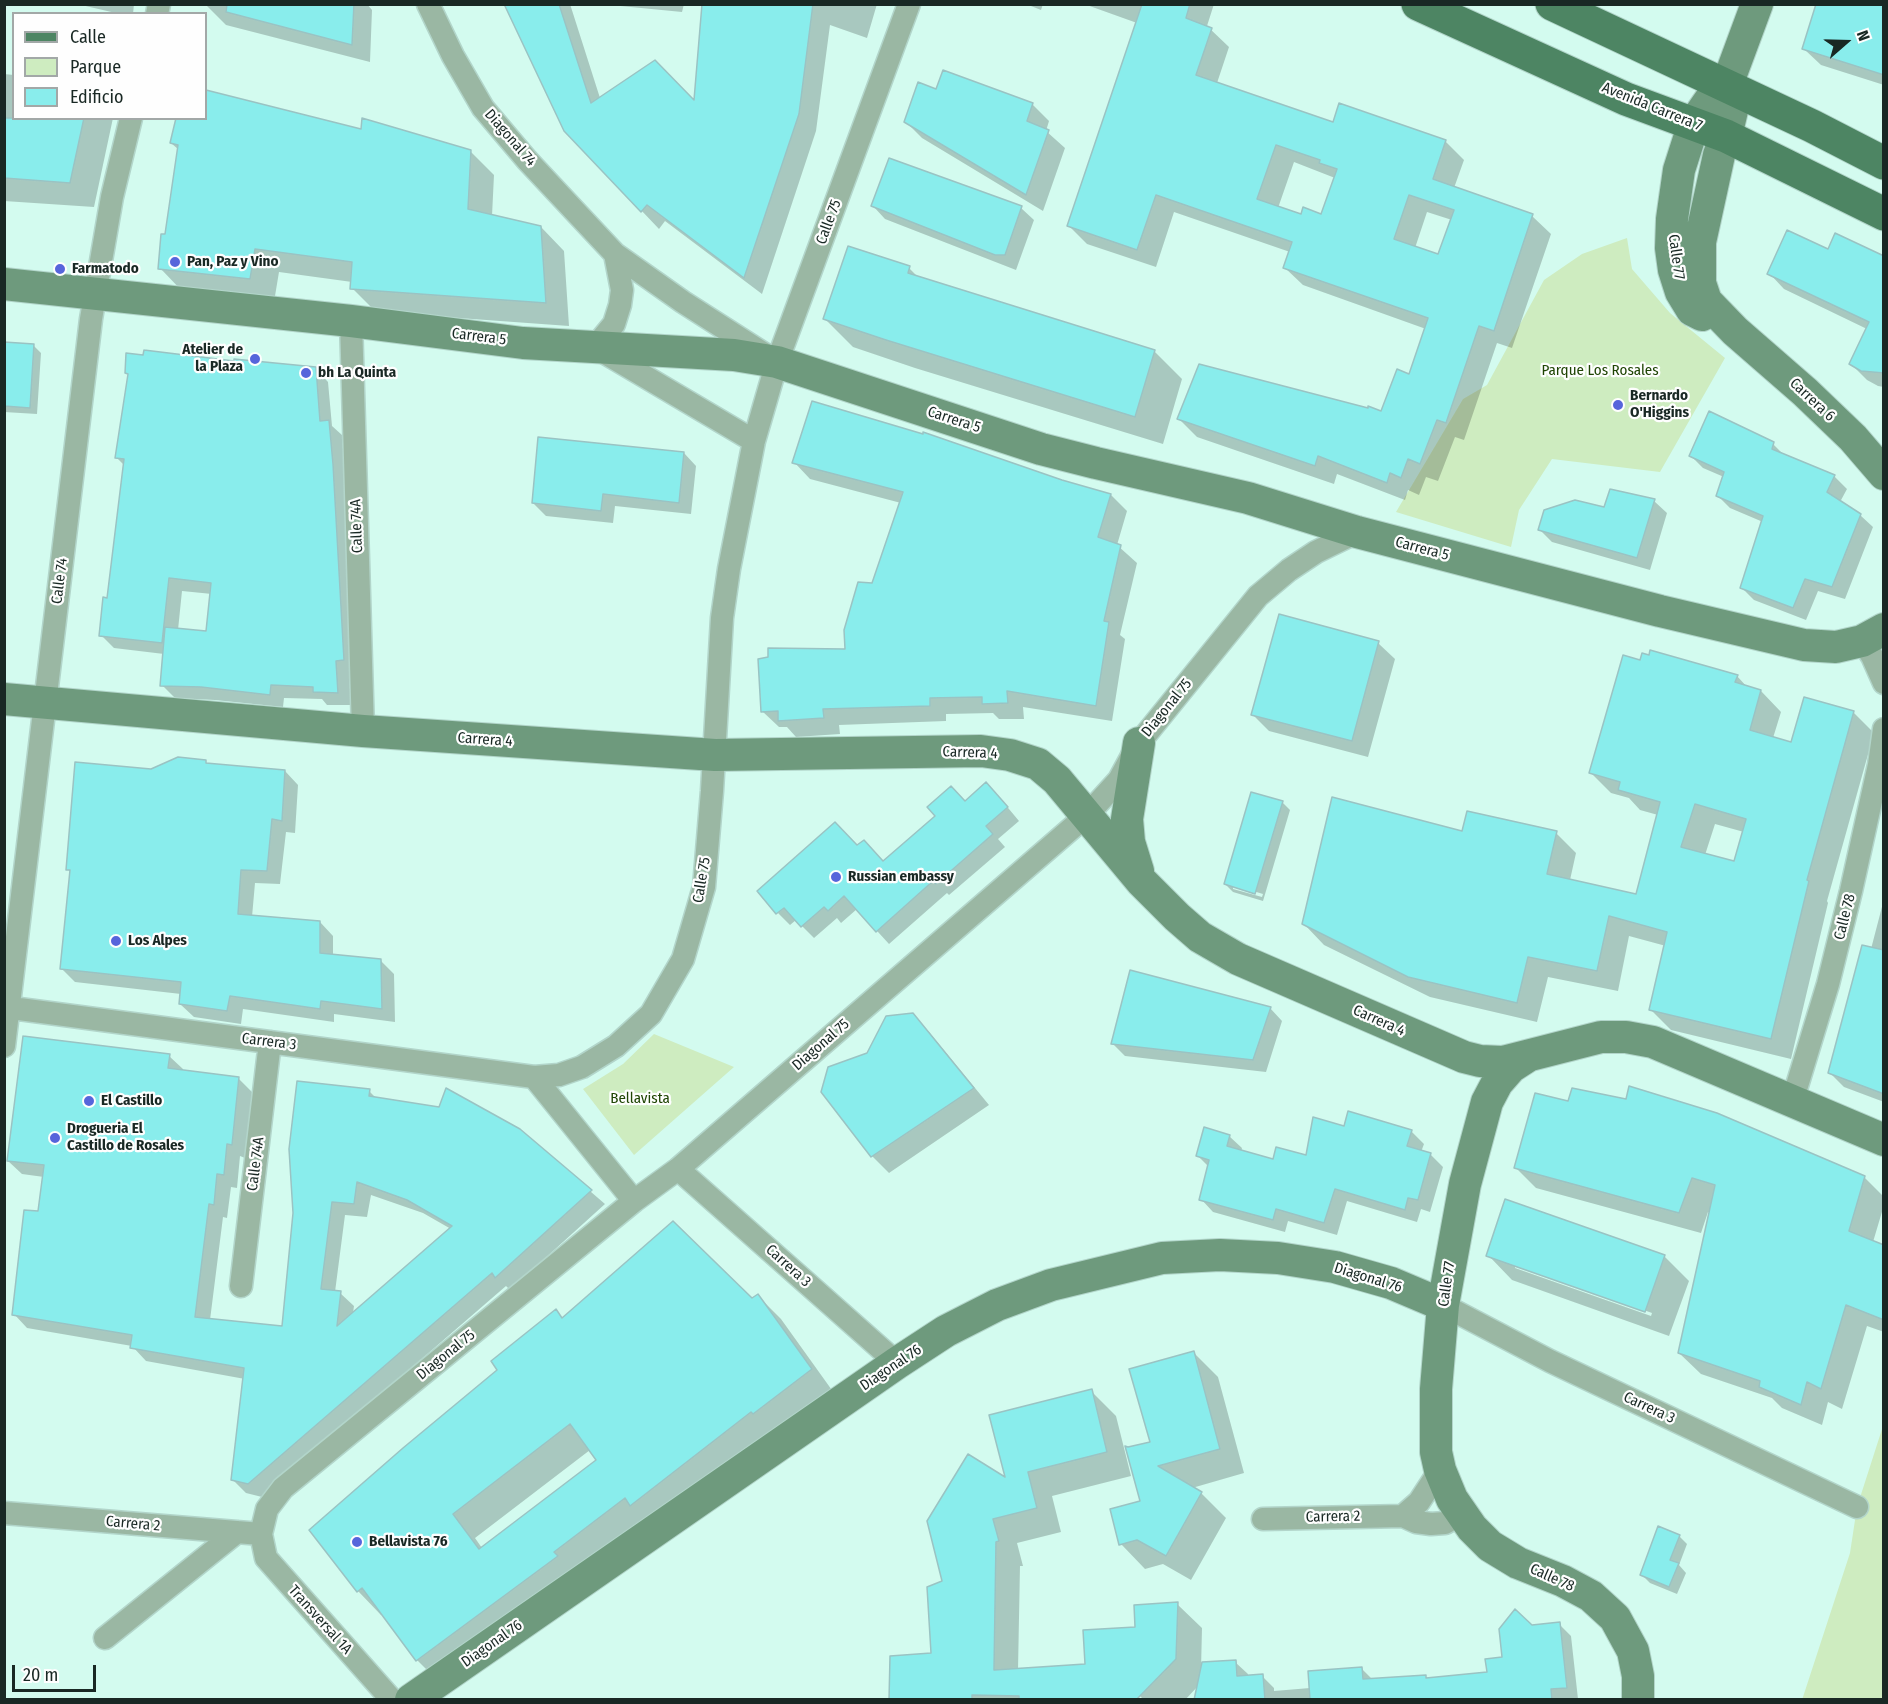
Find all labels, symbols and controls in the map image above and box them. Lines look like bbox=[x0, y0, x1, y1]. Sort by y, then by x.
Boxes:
legend bbox=[12, 12, 207, 120]
north arrow bbox=[1816, 12, 1876, 72]
text: Calle bbox=[70, 26, 106, 48]
text: N bbox=[1853, 28, 1874, 43]
text: Parque bbox=[70, 56, 121, 78]
street label: Avenida Carrera 7 bbox=[1599, 79, 1705, 135]
text: Edificio bbox=[70, 86, 123, 108]
street label: Diagonal 74 bbox=[480, 106, 540, 170]
street label: Calle 75 bbox=[813, 197, 845, 247]
street label: Calle 77 bbox=[1664, 233, 1688, 281]
place label: Pan, Paz y Vino bbox=[187, 253, 278, 271]
marker: Pan, Paz y Vino bbox=[168, 255, 182, 269]
place label: Farmatodo bbox=[72, 260, 139, 278]
marker: Farmatodo bbox=[53, 262, 67, 276]
street label: Carrera 5 bbox=[451, 325, 507, 349]
place label: Atelier de la Plaza bbox=[182, 341, 243, 376]
marker: Atelier de la Plaza bbox=[248, 352, 262, 366]
park label: Parque Los Rosales bbox=[1541, 362, 1659, 380]
place label: bh La Quinta bbox=[318, 364, 396, 382]
marker: bh La Quinta bbox=[299, 366, 313, 380]
street label: Carrera 6 bbox=[1786, 375, 1838, 425]
place label: Bernardo O'Higgins bbox=[1630, 387, 1689, 422]
marker: Bernardo O'Higgins bbox=[1611, 398, 1625, 412]
street label: Carrera 5 bbox=[925, 403, 983, 437]
street label: Calle 74A bbox=[347, 499, 367, 553]
street label: Carrera 5 bbox=[1393, 533, 1451, 565]
street label: Calle 74 bbox=[48, 557, 72, 605]
street label: Diagonal 75 bbox=[1138, 675, 1196, 741]
street label: Carrera 4 bbox=[457, 729, 513, 751]
street label: Carrera 4 bbox=[942, 743, 998, 763]
street label: Calle 75 bbox=[689, 856, 715, 904]
place label: Russian embassy bbox=[848, 868, 954, 886]
marker: Russian embassy bbox=[829, 870, 843, 884]
street label: Calle 78 bbox=[1831, 892, 1859, 942]
place label: Los Alpes bbox=[128, 932, 187, 950]
marker: Los Alpes bbox=[109, 934, 123, 948]
street label: Carrera 4 bbox=[1350, 1002, 1408, 1040]
street label: Diagonal 75 bbox=[789, 1015, 853, 1075]
street label: Carrera 3 bbox=[241, 1030, 297, 1054]
park label: Bellavista bbox=[610, 1090, 670, 1108]
place label: El Castillo bbox=[101, 1092, 162, 1110]
marker: El Castillo bbox=[82, 1094, 96, 1108]
place label: Drogueria El Castillo de Rosales bbox=[67, 1120, 184, 1155]
marker: Drogueria El Castillo de Rosales bbox=[48, 1131, 62, 1145]
street label: Calle 74A bbox=[244, 1136, 268, 1192]
street label: Carrera 3 bbox=[762, 1241, 814, 1291]
street label: Diagonal 76 bbox=[1332, 1259, 1404, 1297]
street label: Calle 77 bbox=[1435, 1260, 1459, 1308]
street label: Diagonal 75 bbox=[413, 1326, 479, 1384]
street label: Diagonal 76 bbox=[857, 1341, 925, 1395]
street label: Carrera 3 bbox=[1620, 1388, 1678, 1428]
street label: Carrera 2 bbox=[1306, 1508, 1360, 1526]
street label: Carrera 2 bbox=[105, 1513, 161, 1535]
place label: Bellavista 76 bbox=[369, 1533, 448, 1551]
marker: Bellavista 76 bbox=[350, 1535, 364, 1549]
street label: Calle 78 bbox=[1527, 1560, 1577, 1596]
street label: Transversal 1A bbox=[284, 1582, 356, 1658]
street label: Diagonal 76 bbox=[458, 1617, 526, 1671]
scale bar bbox=[15, 1653, 99, 1691]
text: 20 m bbox=[23, 1664, 58, 1686]

